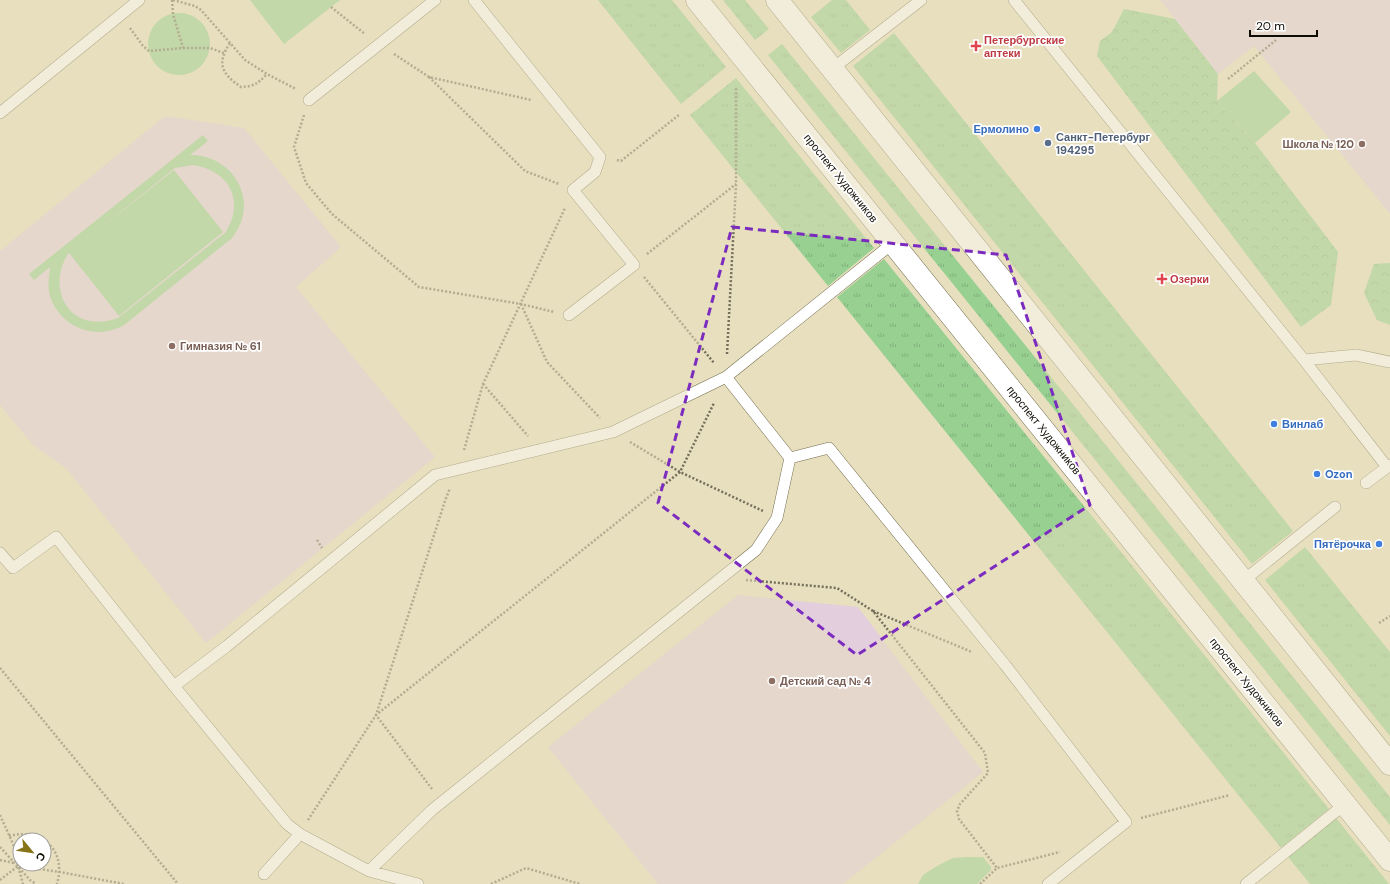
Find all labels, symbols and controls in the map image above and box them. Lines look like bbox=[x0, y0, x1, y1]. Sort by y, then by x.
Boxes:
scale bar bbox=[1250, 12, 1317, 38]
text: 20 m bbox=[1256, 18, 1285, 34]
place label: Петербургские аптеки bbox=[984, 33, 1064, 60]
marker: Петербургские аптеки bbox=[971, 41, 981, 51]
place label: Ермолино bbox=[974, 122, 1029, 136]
marker: Ермолино bbox=[1032, 124, 1042, 134]
place label: Санкт-Петербург 194295 bbox=[1056, 130, 1151, 157]
street label: проспект Художников bbox=[801, 131, 881, 225]
place label: Школа № 120 bbox=[1283, 137, 1354, 151]
marker: Санкт-Петербург 194295 bbox=[1043, 138, 1053, 148]
marker: Школа № 120 bbox=[1357, 139, 1367, 149]
place label: Озерки bbox=[1170, 272, 1209, 286]
marker: Озерки bbox=[1157, 274, 1167, 284]
place label: Гимназия № 61 bbox=[180, 339, 261, 353]
marker: Гимназия № 61 bbox=[167, 341, 177, 351]
street label: проспект Художников bbox=[1004, 383, 1084, 477]
place label: Винлаб bbox=[1282, 417, 1323, 431]
marker: Винлаб bbox=[1269, 419, 1279, 429]
place label: Ozon bbox=[1325, 467, 1353, 481]
marker: Ozon bbox=[1312, 469, 1322, 479]
place label: Пятёрочка bbox=[1314, 537, 1372, 551]
marker: Пятёрочка bbox=[1374, 539, 1384, 549]
street label: проспект Художников bbox=[1207, 635, 1287, 729]
place label: Детский сад № 4 bbox=[780, 674, 871, 688]
marker: Детский сад № 4 bbox=[767, 676, 777, 686]
north arrow bbox=[12, 832, 52, 872]
text: С bbox=[33, 850, 49, 864]

